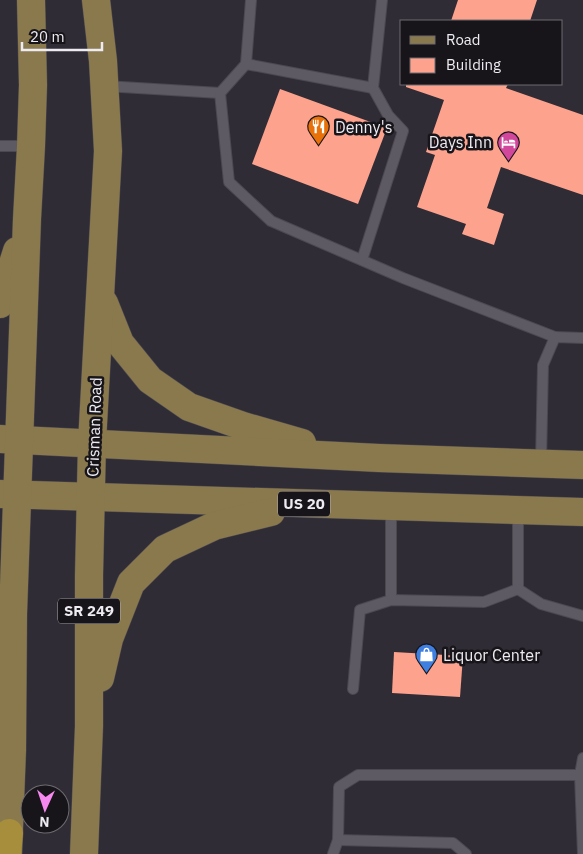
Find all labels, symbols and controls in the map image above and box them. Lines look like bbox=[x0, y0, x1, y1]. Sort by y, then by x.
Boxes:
scale bar bbox=[22, 20, 102, 52]
legend bbox=[400, 20, 563, 85]
text: 20 m bbox=[30, 27, 65, 46]
text: Road bbox=[446, 30, 481, 49]
text: Building bbox=[446, 55, 501, 74]
restaurant icon: Denny's bbox=[307, 115, 331, 146]
place label: Denny's bbox=[335, 117, 393, 137]
hotel icon: Days Inn bbox=[496, 130, 520, 161]
place label: Days Inn bbox=[429, 132, 492, 152]
street label: Crisman Road bbox=[82, 377, 106, 477]
road number: US 20 bbox=[278, 492, 330, 516]
road number: SR 249 bbox=[58, 598, 120, 624]
shop icon: Liquor Center bbox=[415, 643, 439, 674]
place label: Liquor Center bbox=[443, 645, 540, 665]
north arrow bbox=[20, 784, 70, 834]
text: N bbox=[39, 813, 50, 831]

